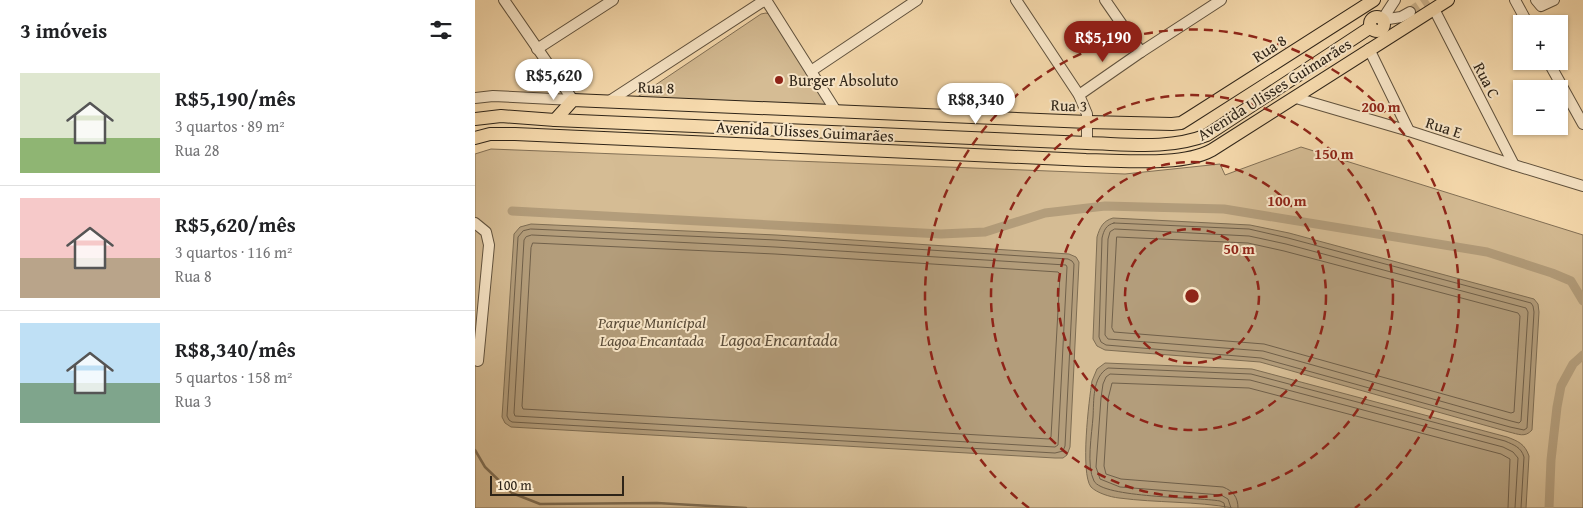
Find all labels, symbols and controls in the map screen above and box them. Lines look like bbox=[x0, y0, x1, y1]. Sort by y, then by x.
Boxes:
text: 3 imóveis bbox=[20, 15, 107, 46]
map controls bbox=[1513, 15, 1568, 135]
button: + bbox=[1513, 15, 1568, 70]
icon: filters bbox=[427, 16, 455, 44]
pin: R$5,190 bbox=[1057, 20, 1149, 63]
text: R$5,190 bbox=[1075, 25, 1131, 49]
street label: Rua 8 bbox=[1247, 28, 1291, 68]
street label: Avenida Ulisses Guimarães bbox=[1192, 32, 1356, 146]
pin: R$5,620 bbox=[508, 58, 600, 101]
street label: Rua C bbox=[1468, 58, 1506, 102]
text: R$5,620 bbox=[526, 63, 582, 87]
place label: Burger Absoluto bbox=[789, 68, 898, 92]
street label: Rua 8 bbox=[637, 74, 675, 100]
marker: Burger Absoluto bbox=[773, 74, 785, 86]
button: − bbox=[1513, 80, 1568, 135]
pin: R$8,340 bbox=[930, 82, 1022, 125]
text: R$5,190/mês bbox=[175, 83, 296, 114]
text: R$8,340 bbox=[948, 87, 1004, 111]
street label: Rua 3 bbox=[1050, 92, 1088, 118]
icon: home bbox=[60, 93, 120, 153]
text: 200 m bbox=[1361, 96, 1401, 117]
street label: Rua E bbox=[1423, 110, 1465, 144]
text: 3 quartos · 89 m² bbox=[175, 114, 285, 138]
street label: Avenida Ulisses Guimarães bbox=[716, 114, 894, 148]
text: Rua 28 bbox=[175, 138, 219, 162]
text: 150 m bbox=[1314, 143, 1354, 164]
text: 100 m bbox=[1267, 190, 1307, 211]
text: R$5,620/mês bbox=[175, 209, 296, 240]
icon: home bbox=[60, 218, 120, 278]
text: 50 m bbox=[1223, 238, 1255, 259]
text: 3 quartos · 116 m² bbox=[175, 240, 292, 264]
text: Rua 8 bbox=[175, 264, 212, 288]
centre of rings bbox=[1183, 287, 1201, 305]
park label: Parque Municipal Lagoa Encantada bbox=[597, 310, 706, 352]
water label: Lagoa Encantada bbox=[719, 326, 838, 353]
text: R$8,340/mês bbox=[175, 334, 296, 365]
icon: home bbox=[60, 343, 120, 403]
text: 5 quartos · 158 m² bbox=[175, 365, 292, 389]
text: Rua 3 bbox=[175, 389, 212, 413]
scale bar bbox=[490, 473, 624, 496]
text: 100 m bbox=[497, 475, 532, 495]

